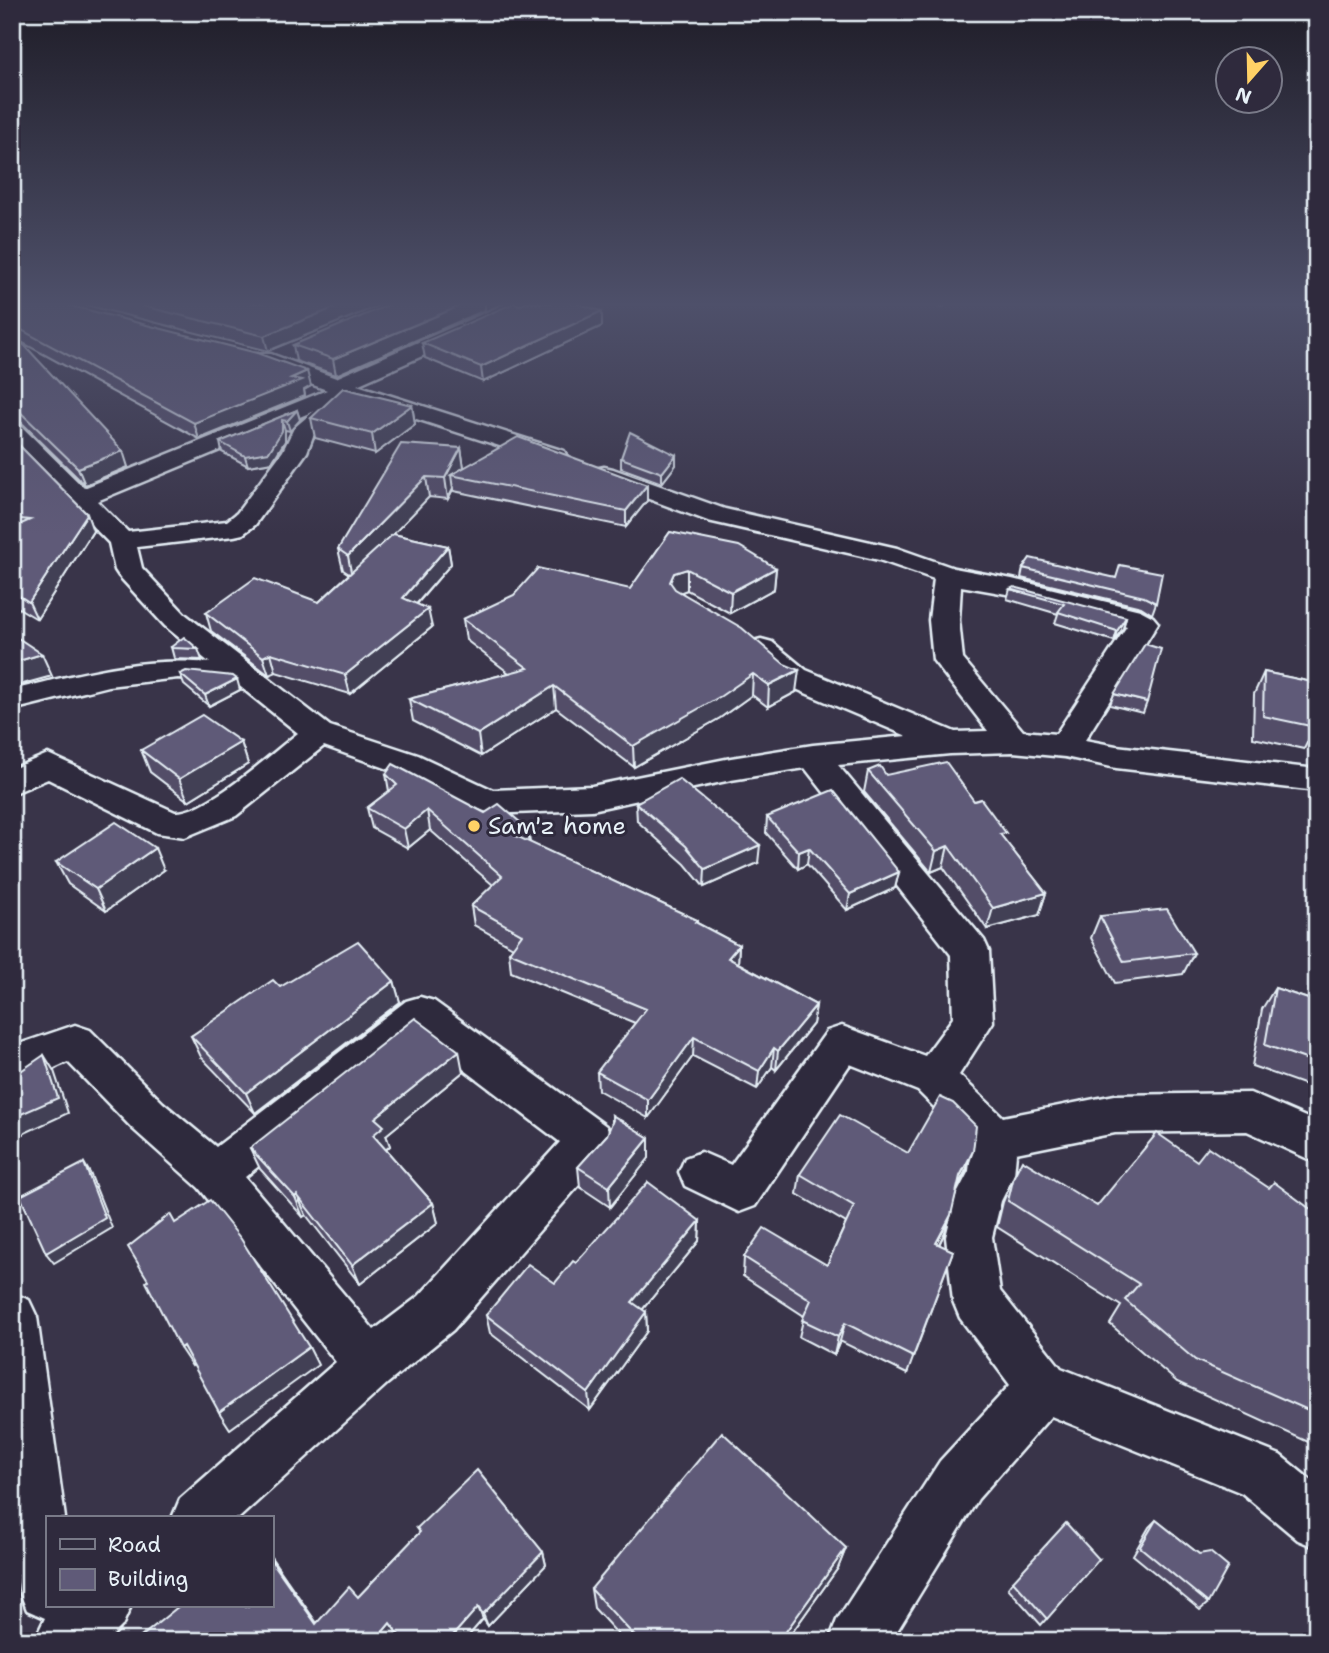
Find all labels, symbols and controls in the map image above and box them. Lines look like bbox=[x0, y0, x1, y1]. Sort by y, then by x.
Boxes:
north arrow bbox=[1214, 46, 1284, 116]
text: N bbox=[1232, 81, 1255, 110]
place label: Sam'z home bbox=[488, 810, 626, 842]
marker: Sam'z home bbox=[466, 818, 482, 834]
legend bbox=[46, 1516, 273, 1608]
text: Road bbox=[108, 1531, 161, 1559]
text: Building bbox=[108, 1565, 188, 1593]

